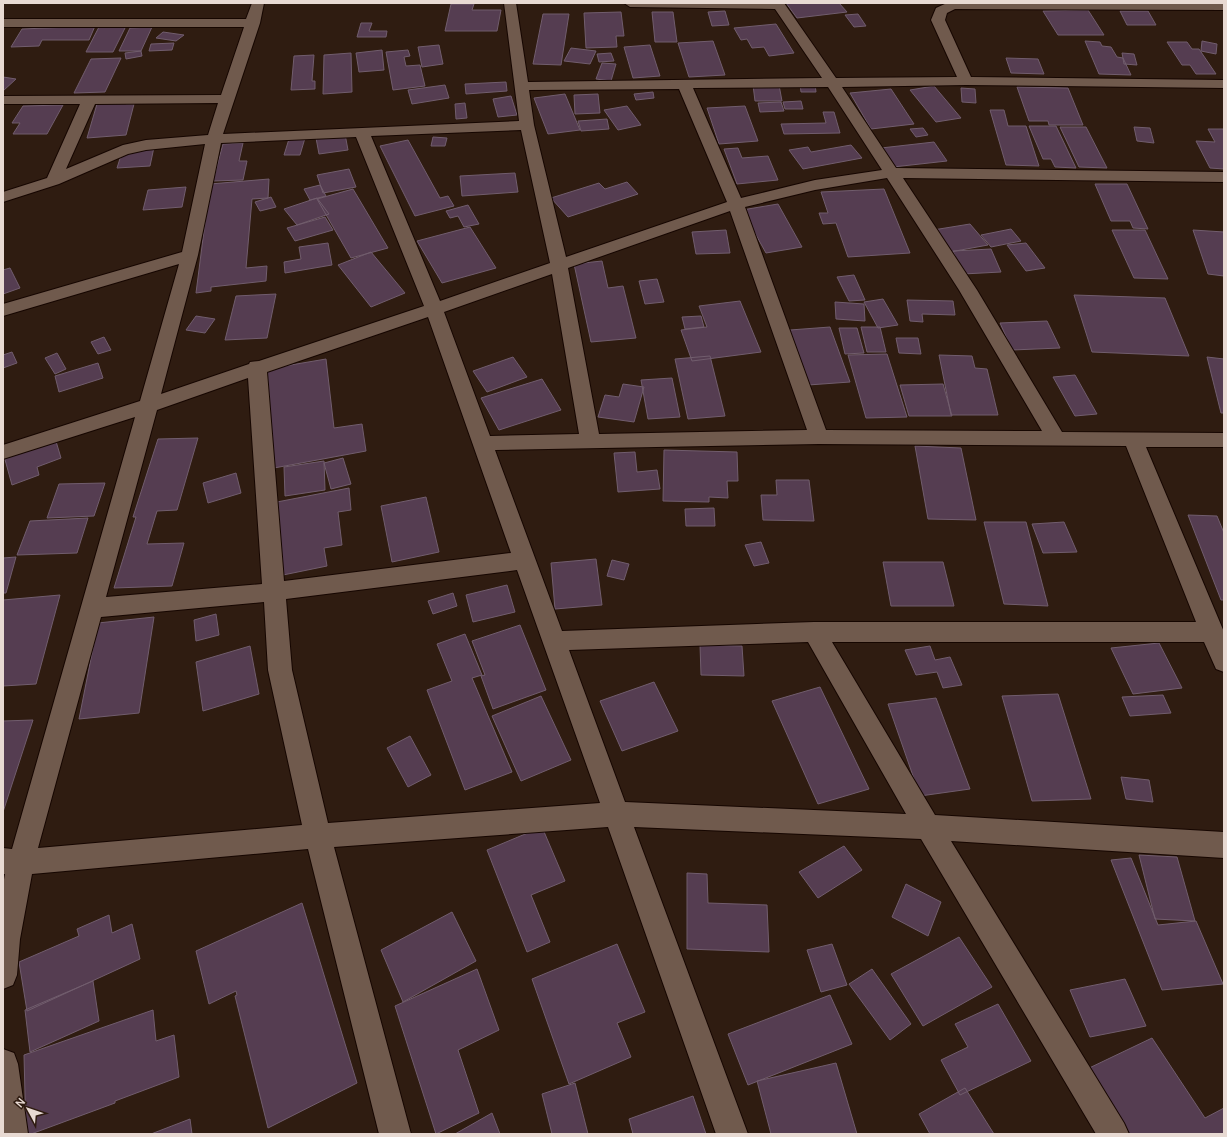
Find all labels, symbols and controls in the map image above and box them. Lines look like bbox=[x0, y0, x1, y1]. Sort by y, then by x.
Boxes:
north arrow bbox=[8, 1089, 48, 1129]
text: N bbox=[12, 1094, 28, 1110]

